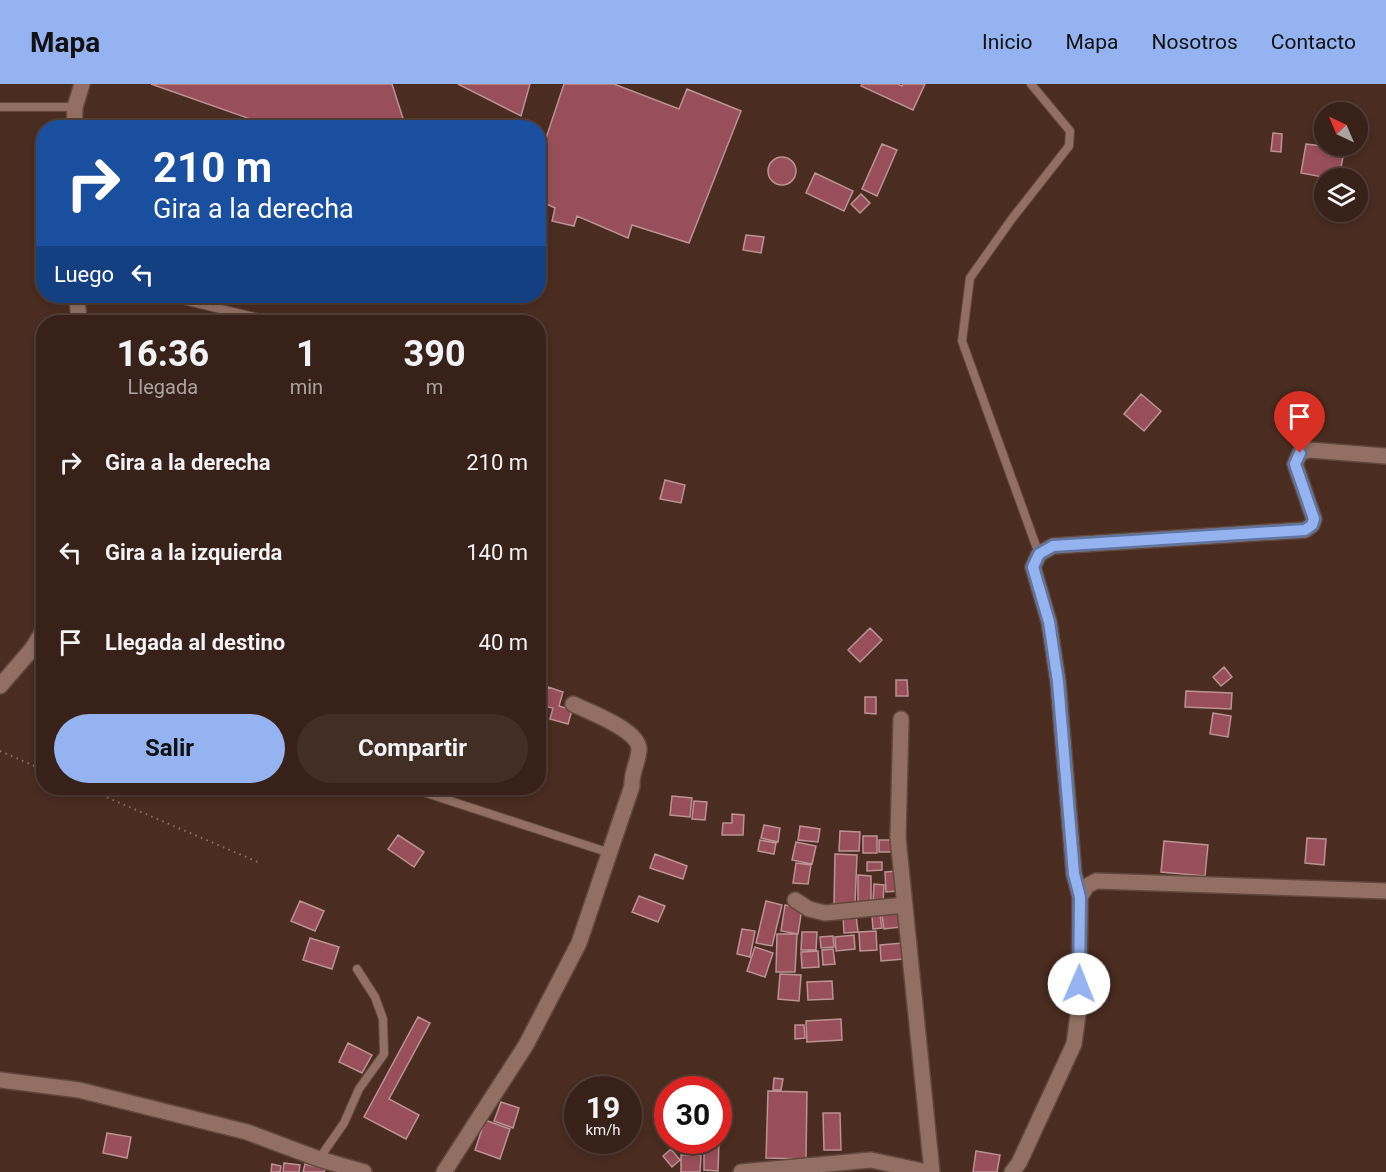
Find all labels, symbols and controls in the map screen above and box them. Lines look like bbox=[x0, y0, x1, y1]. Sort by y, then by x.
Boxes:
text: Mapa bbox=[30, 26, 100, 59]
text: Inicio bbox=[982, 30, 1032, 54]
text: Mapa bbox=[1065, 30, 1118, 54]
text: Nosotros bbox=[1151, 30, 1238, 54]
text: Contacto bbox=[1271, 30, 1356, 54]
north arrow bbox=[1314, 102, 1368, 156]
map controls bbox=[1314, 102, 1368, 222]
text: 210 m bbox=[153, 143, 272, 192]
icon: right bbox=[54, 144, 132, 222]
button: layers bbox=[1314, 168, 1368, 222]
text: Gira a la derecha bbox=[153, 193, 354, 225]
icon: left bbox=[126, 258, 159, 291]
text: Luego bbox=[54, 262, 114, 287]
text: 16:36 bbox=[116, 333, 209, 375]
text: 1 bbox=[296, 333, 317, 375]
text: 390 bbox=[404, 333, 466, 375]
text: Llegada bbox=[128, 375, 198, 399]
text: min bbox=[290, 375, 323, 399]
text: m bbox=[426, 375, 443, 399]
pin bbox=[1274, 391, 1325, 453]
icon: arrive bbox=[1283, 400, 1316, 433]
icon: right bbox=[54, 446, 87, 479]
text: Gira a la derecha bbox=[105, 450, 271, 475]
text: 210 m bbox=[466, 450, 528, 475]
icon: left bbox=[54, 536, 87, 569]
text: Gira a la izquierda bbox=[105, 540, 282, 565]
text: 140 m bbox=[466, 540, 528, 565]
icon: arrive bbox=[54, 626, 87, 659]
text: Llegada al destino bbox=[105, 630, 285, 655]
text: 40 m bbox=[479, 630, 528, 655]
button: Salir bbox=[54, 714, 285, 783]
button: Compartir bbox=[297, 714, 528, 783]
position arrow bbox=[1047, 952, 1111, 1016]
speed limit sign: 30 bbox=[654, 1076, 732, 1154]
text: 19 bbox=[586, 1090, 620, 1125]
text: km/h bbox=[585, 1121, 621, 1139]

